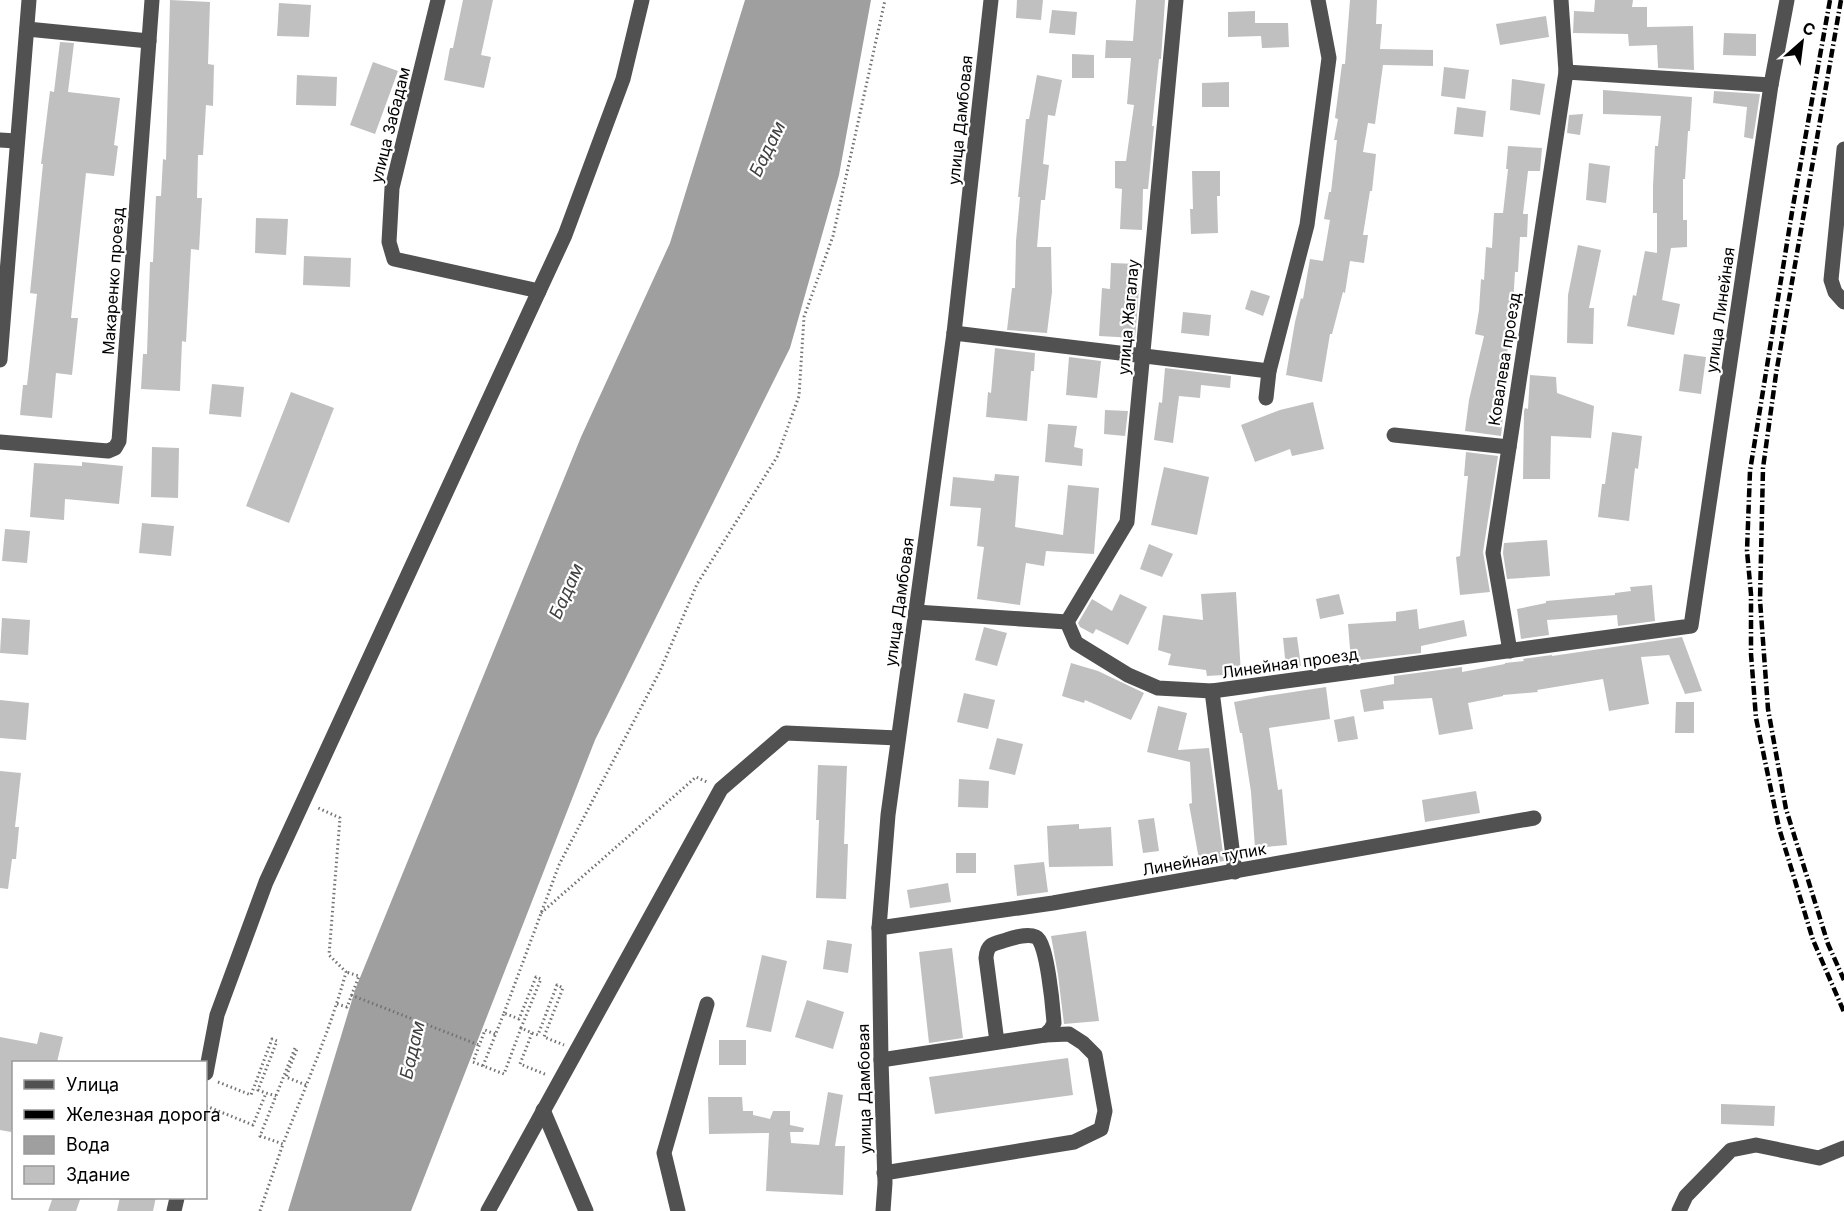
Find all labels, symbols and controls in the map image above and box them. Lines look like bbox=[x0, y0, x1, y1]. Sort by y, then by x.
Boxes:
north arrow bbox=[1772, 12, 1832, 72]
text: С bbox=[1799, 17, 1819, 40]
street label: улица Дамбовая bbox=[943, 54, 977, 186]
street label: улица Забадам bbox=[366, 65, 414, 185]
water label: Бадам bbox=[745, 118, 789, 180]
street label: Макаренко проезд bbox=[98, 206, 128, 356]
street label: улица Линейная bbox=[1701, 246, 1739, 374]
street label: улица Жагалау bbox=[1113, 258, 1143, 376]
street label: Ковалева проезд bbox=[1484, 291, 1524, 427]
street label: улица Дамбовая bbox=[880, 536, 918, 668]
water label: Бадам bbox=[544, 560, 588, 622]
street label: Линейная проезд bbox=[1220, 644, 1360, 682]
street label: Линейная тупик bbox=[1140, 838, 1268, 880]
water label: Бадам bbox=[395, 1019, 429, 1081]
street label: улица Дамбовая bbox=[853, 1024, 875, 1154]
legend bbox=[12, 1061, 207, 1199]
text: Улица bbox=[66, 1074, 119, 1095]
text: Железная дорога bbox=[66, 1104, 221, 1125]
text: Вода bbox=[66, 1134, 110, 1155]
text: Здание bbox=[66, 1164, 130, 1185]

